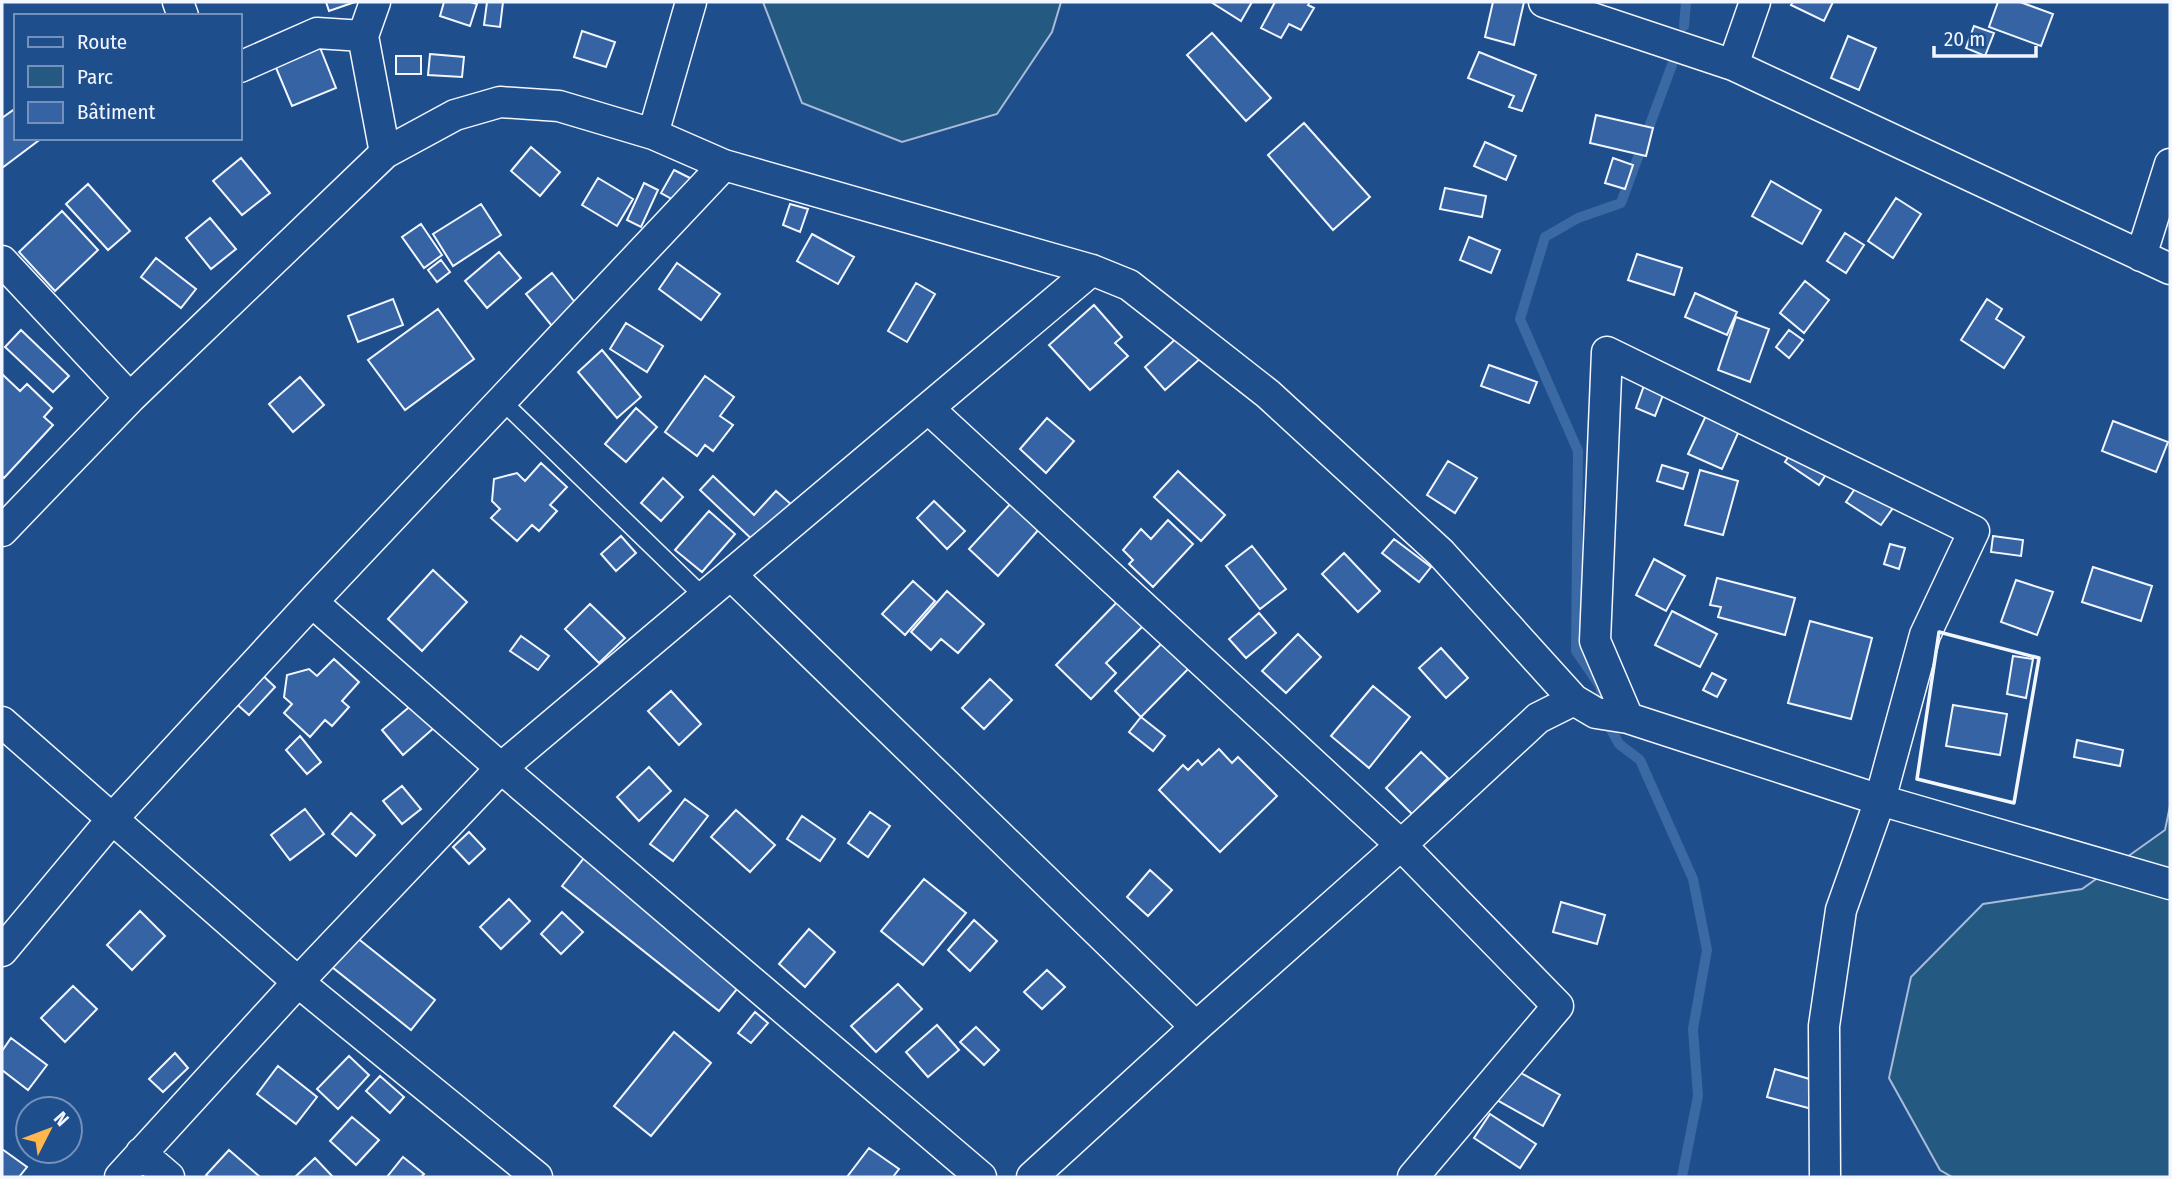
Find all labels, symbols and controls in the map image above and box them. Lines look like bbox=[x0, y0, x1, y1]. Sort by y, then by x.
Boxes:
legend bbox=[14, 14, 242, 140]
scale bar bbox=[1934, 14, 2036, 58]
text: 20 m bbox=[1944, 26, 1985, 52]
text: Route bbox=[77, 29, 127, 55]
text: Parc bbox=[77, 64, 113, 90]
text: Bâtiment bbox=[77, 99, 156, 125]
north arrow bbox=[14, 1095, 84, 1165]
text: N bbox=[49, 1107, 74, 1131]

